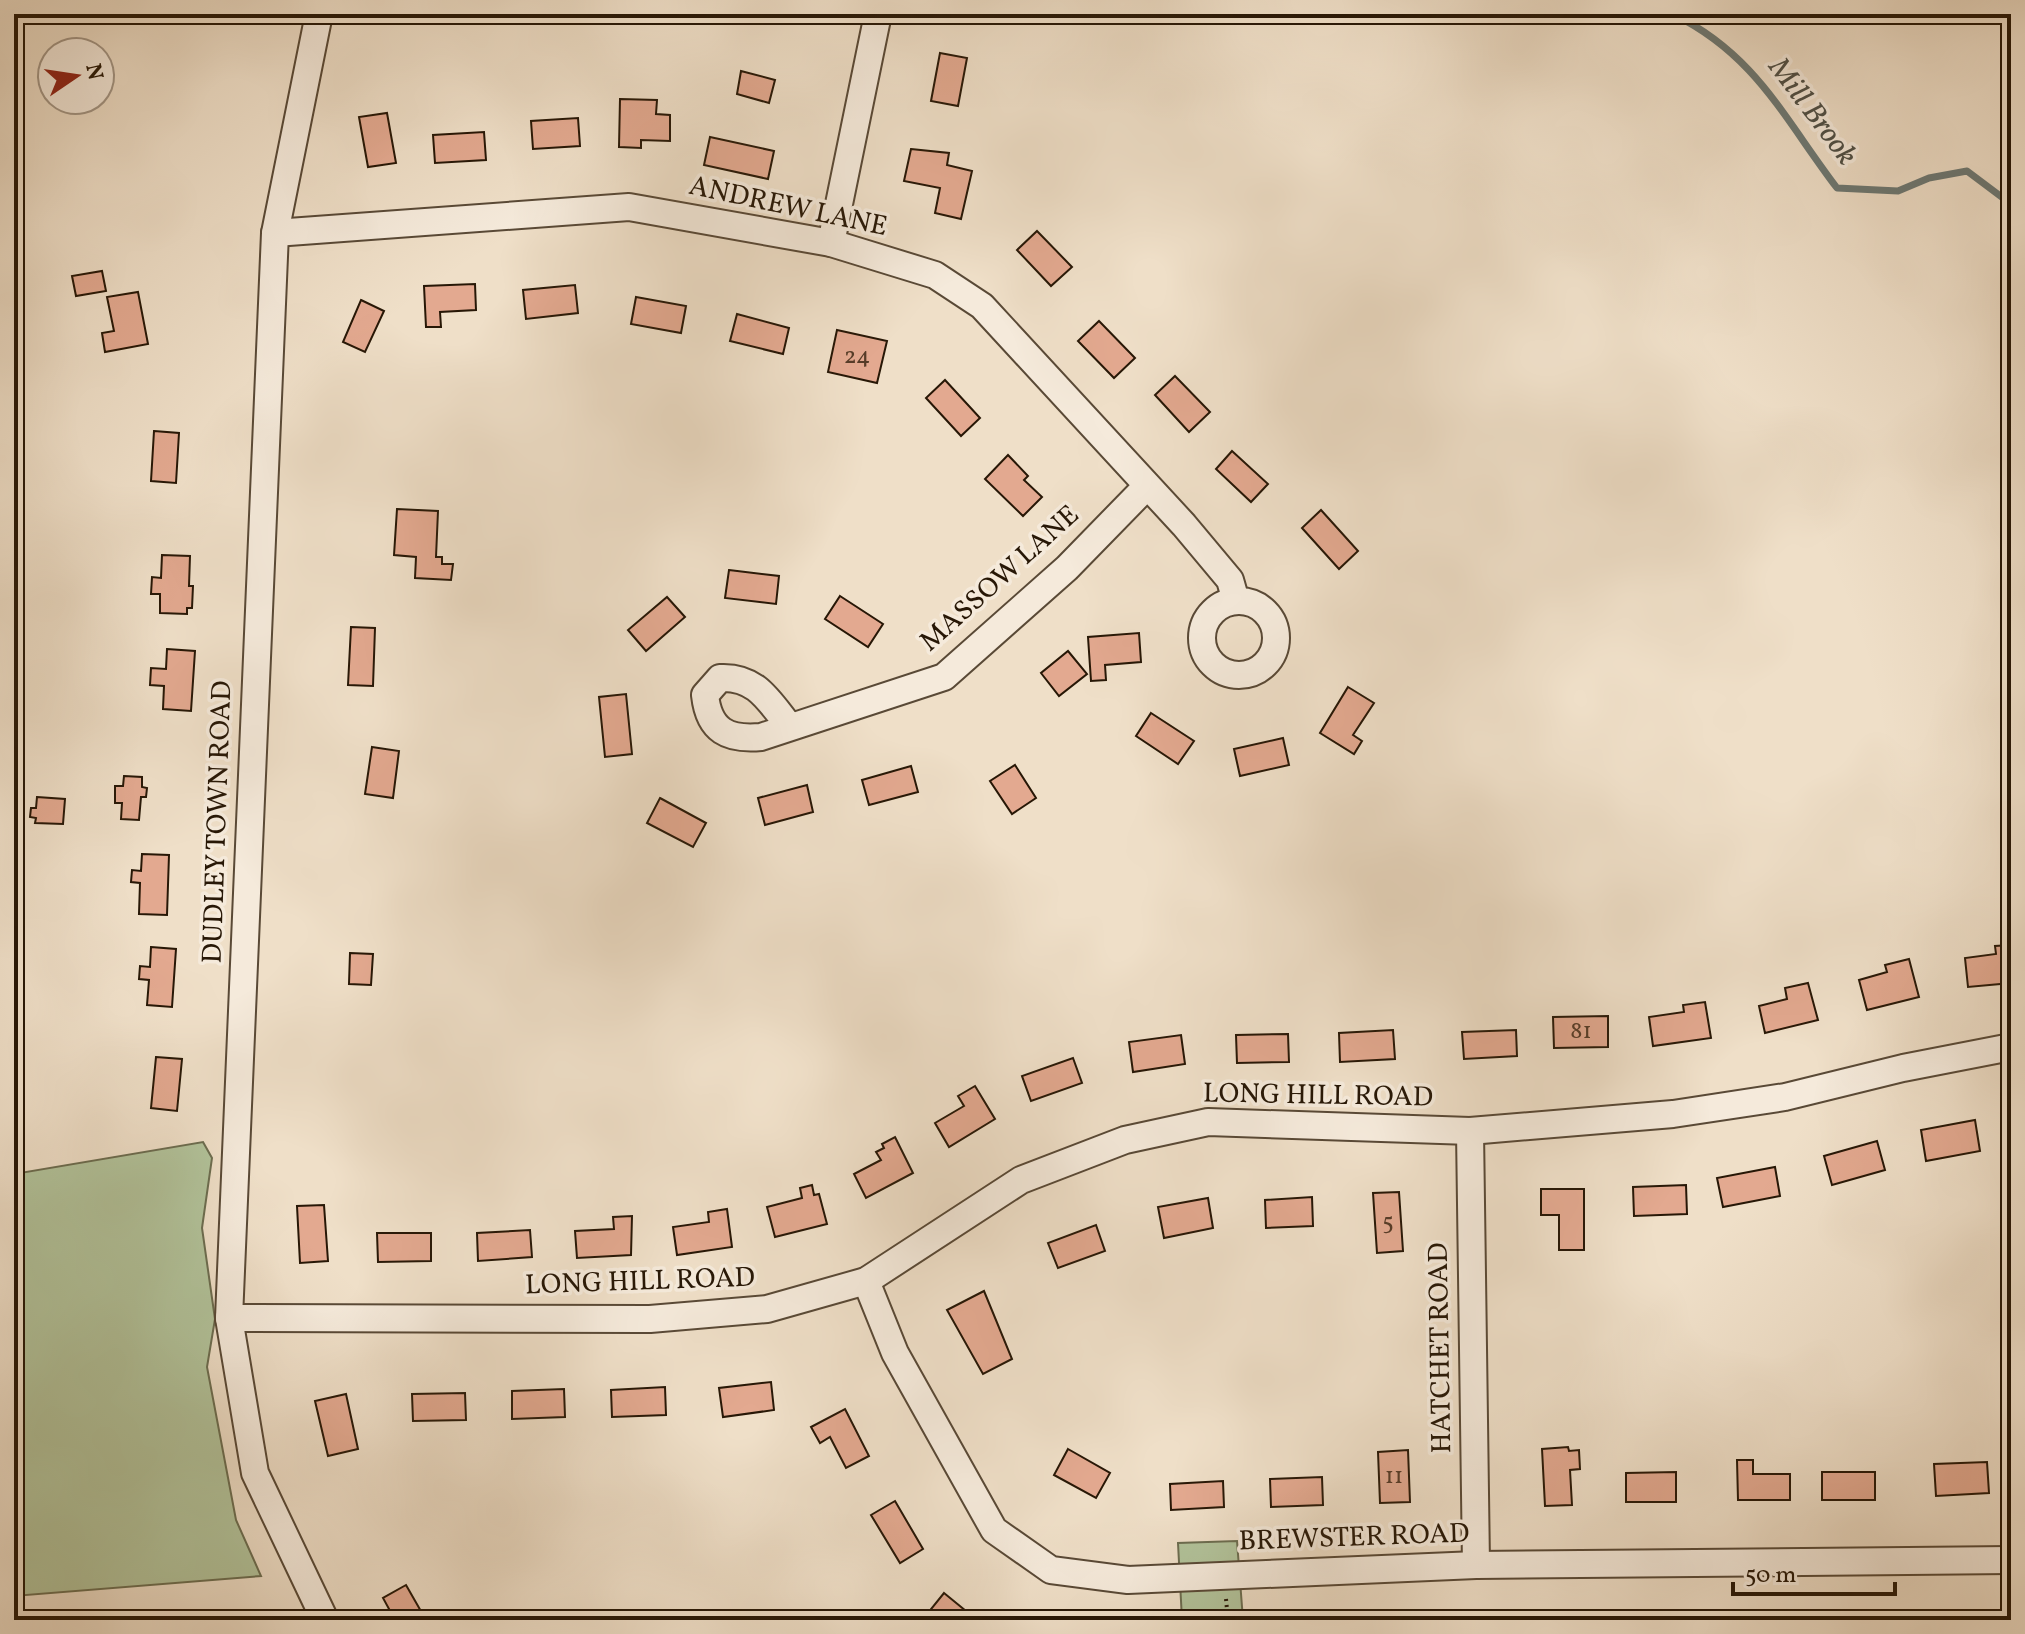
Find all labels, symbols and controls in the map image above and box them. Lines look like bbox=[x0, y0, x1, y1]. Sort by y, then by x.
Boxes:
north arrow bbox=[36, 36, 116, 116]
water label: Mill Brook bbox=[1757, 49, 1866, 175]
text: N bbox=[76, 61, 110, 83]
street label: ANDREW LANE bbox=[685, 167, 891, 247]
house number: 24 bbox=[844, 340, 870, 374]
street label: MASSOW LANE bbox=[912, 497, 1088, 661]
street label: DUDLEY TOWN ROAD bbox=[194, 680, 242, 964]
house number: 81 bbox=[1570, 1015, 1592, 1049]
street label: LONG HILL ROAD bbox=[1203, 1074, 1433, 1118]
house number: 5 bbox=[1382, 1206, 1394, 1240]
street label: HATCHET ROAD bbox=[1420, 1242, 1462, 1454]
street label: LONG HILL ROAD bbox=[524, 1258, 756, 1306]
house number: 11 bbox=[1385, 1460, 1403, 1494]
street label: BREWSTER ROAD bbox=[1238, 1514, 1470, 1562]
scale bar bbox=[1733, 1546, 1895, 1596]
text: 50 m bbox=[1745, 1559, 1797, 1593]

